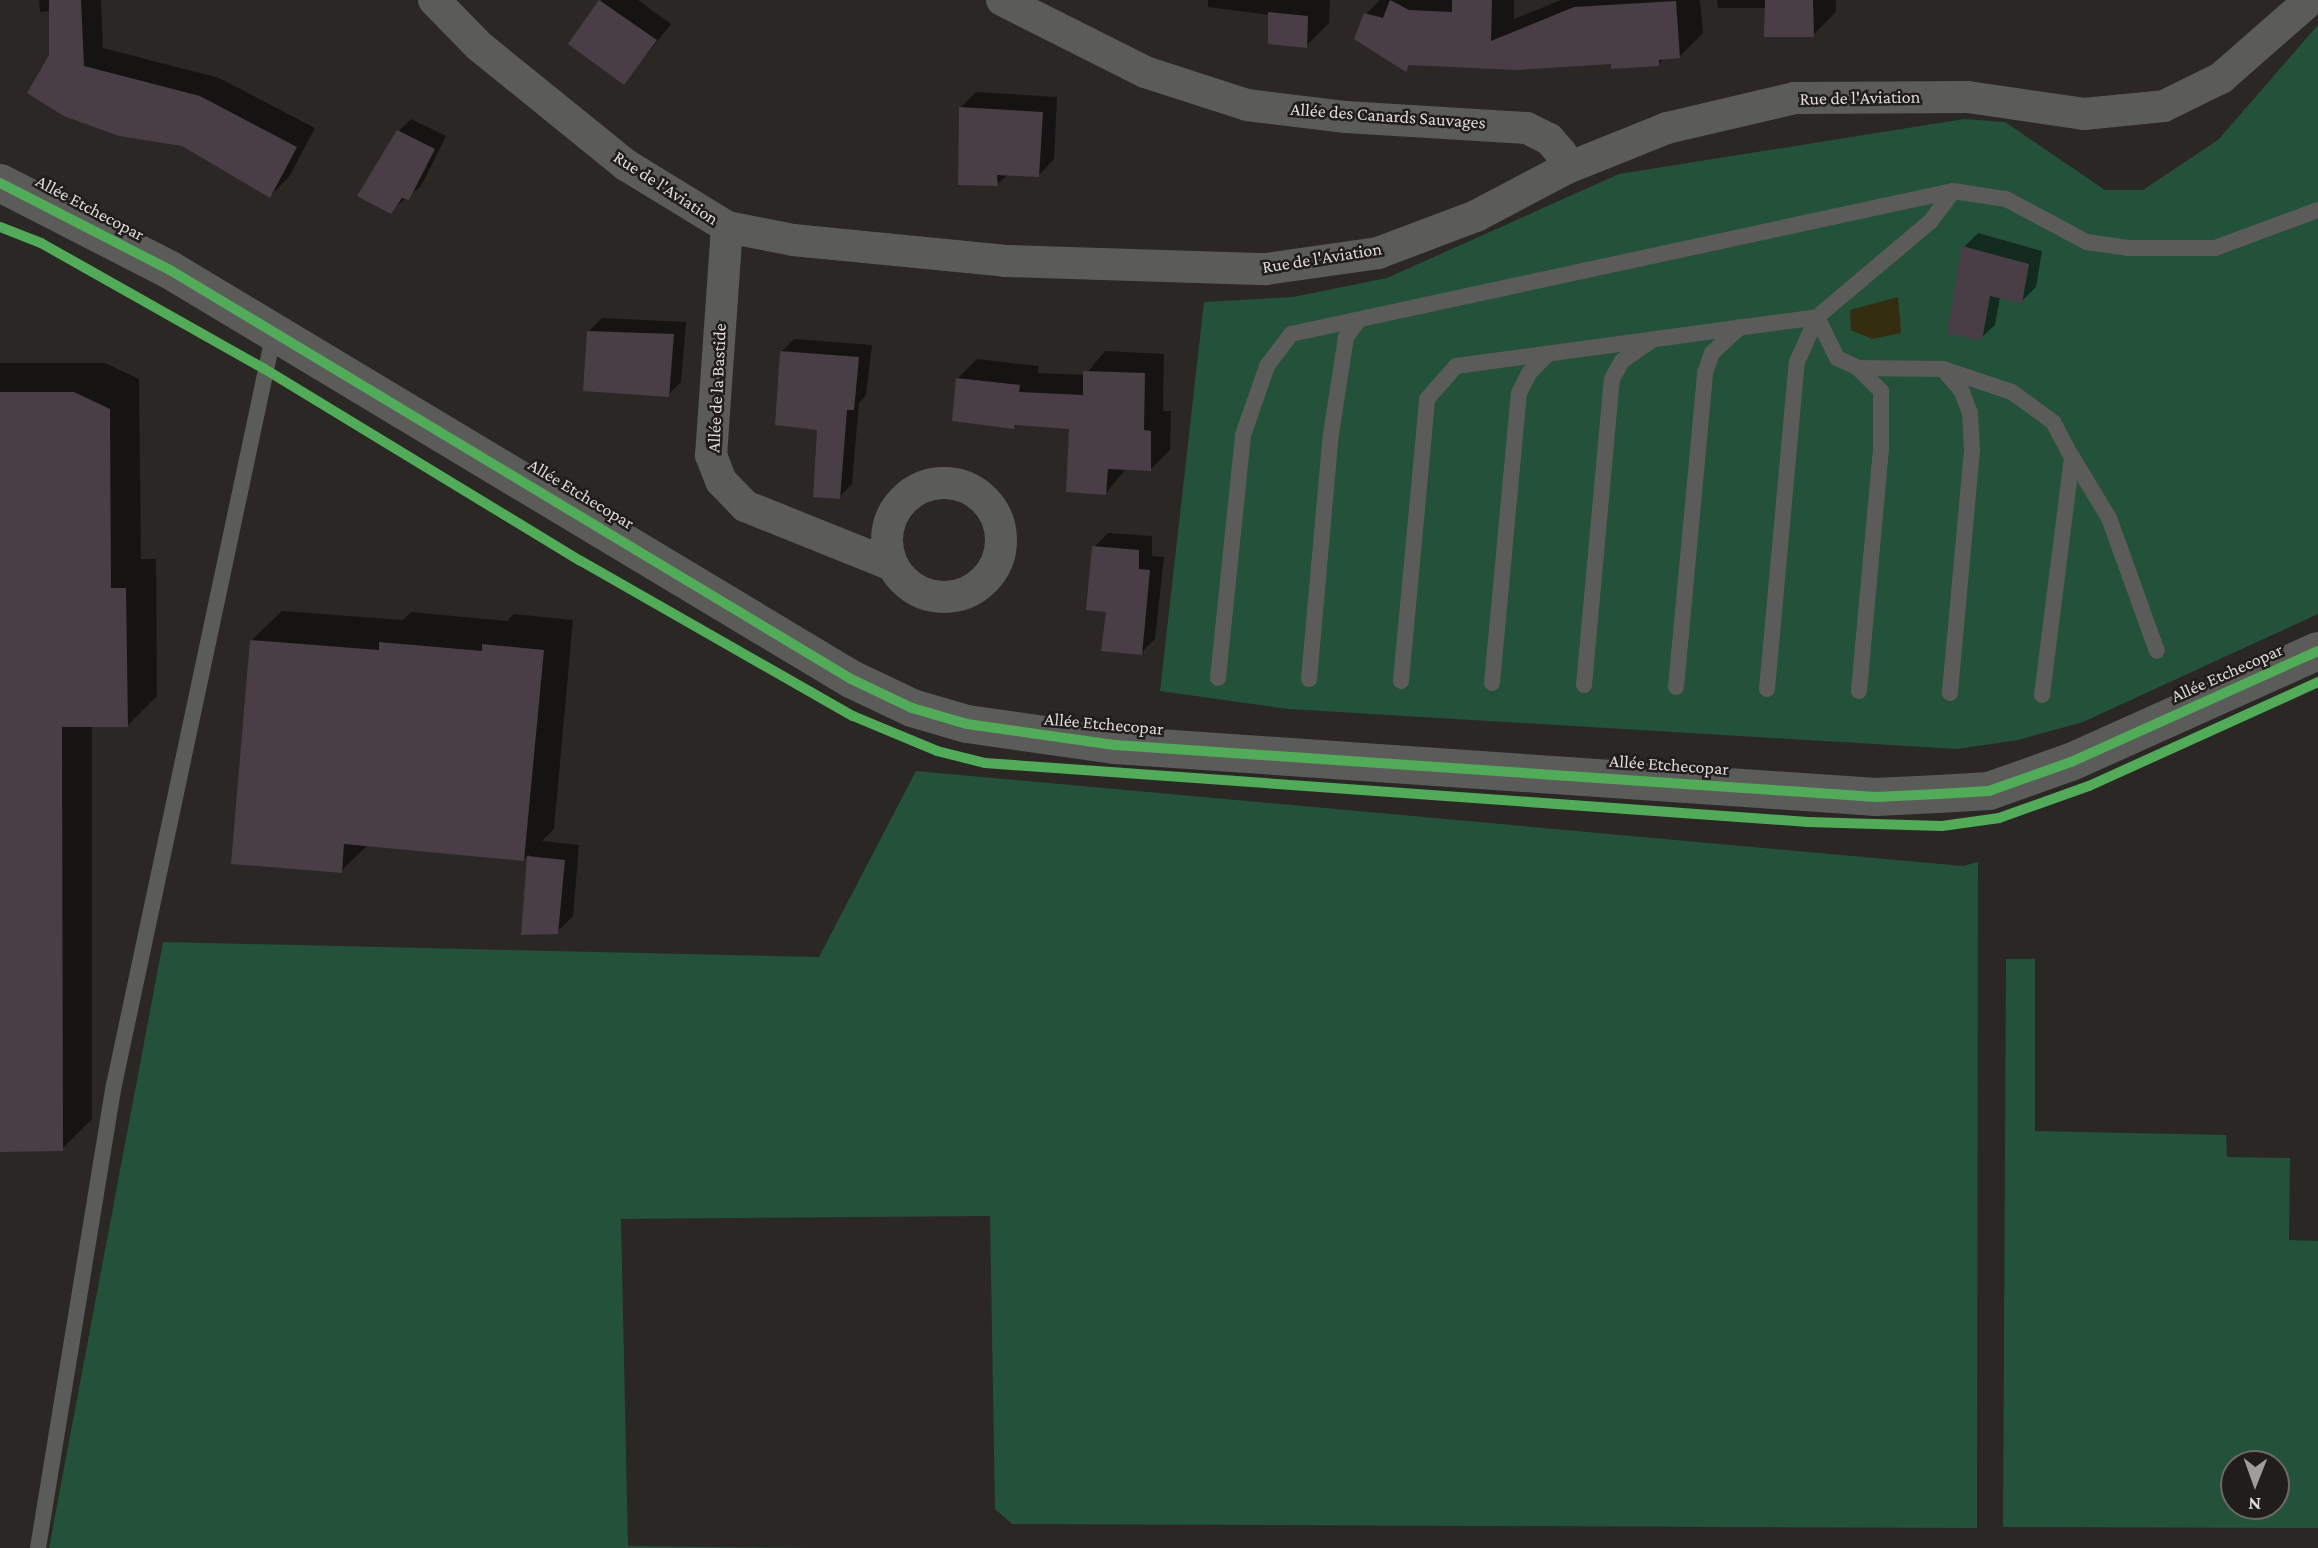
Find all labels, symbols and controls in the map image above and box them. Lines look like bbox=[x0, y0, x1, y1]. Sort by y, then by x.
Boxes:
street label: Rue de l'Aviation bbox=[1800, 86, 1920, 110]
street label: Allée des Canards Sauvages bbox=[1290, 98, 1486, 134]
street label: Rue de l'Aviation bbox=[610, 146, 722, 230]
street label: Allée Etchecopar bbox=[32, 170, 148, 246]
street label: Rue de l'Aviation bbox=[1261, 238, 1383, 278]
street label: Allée de la Bastide bbox=[703, 323, 731, 453]
street label: Allée Etchecopar bbox=[524, 454, 638, 534]
street label: Allée Etchecopar bbox=[2168, 639, 2286, 707]
street label: Allée Etchecopar bbox=[1043, 708, 1165, 740]
street label: Allée Etchecopar bbox=[1608, 750, 1730, 780]
north arrow bbox=[2220, 1450, 2290, 1520]
text: N bbox=[2248, 1494, 2261, 1515]

